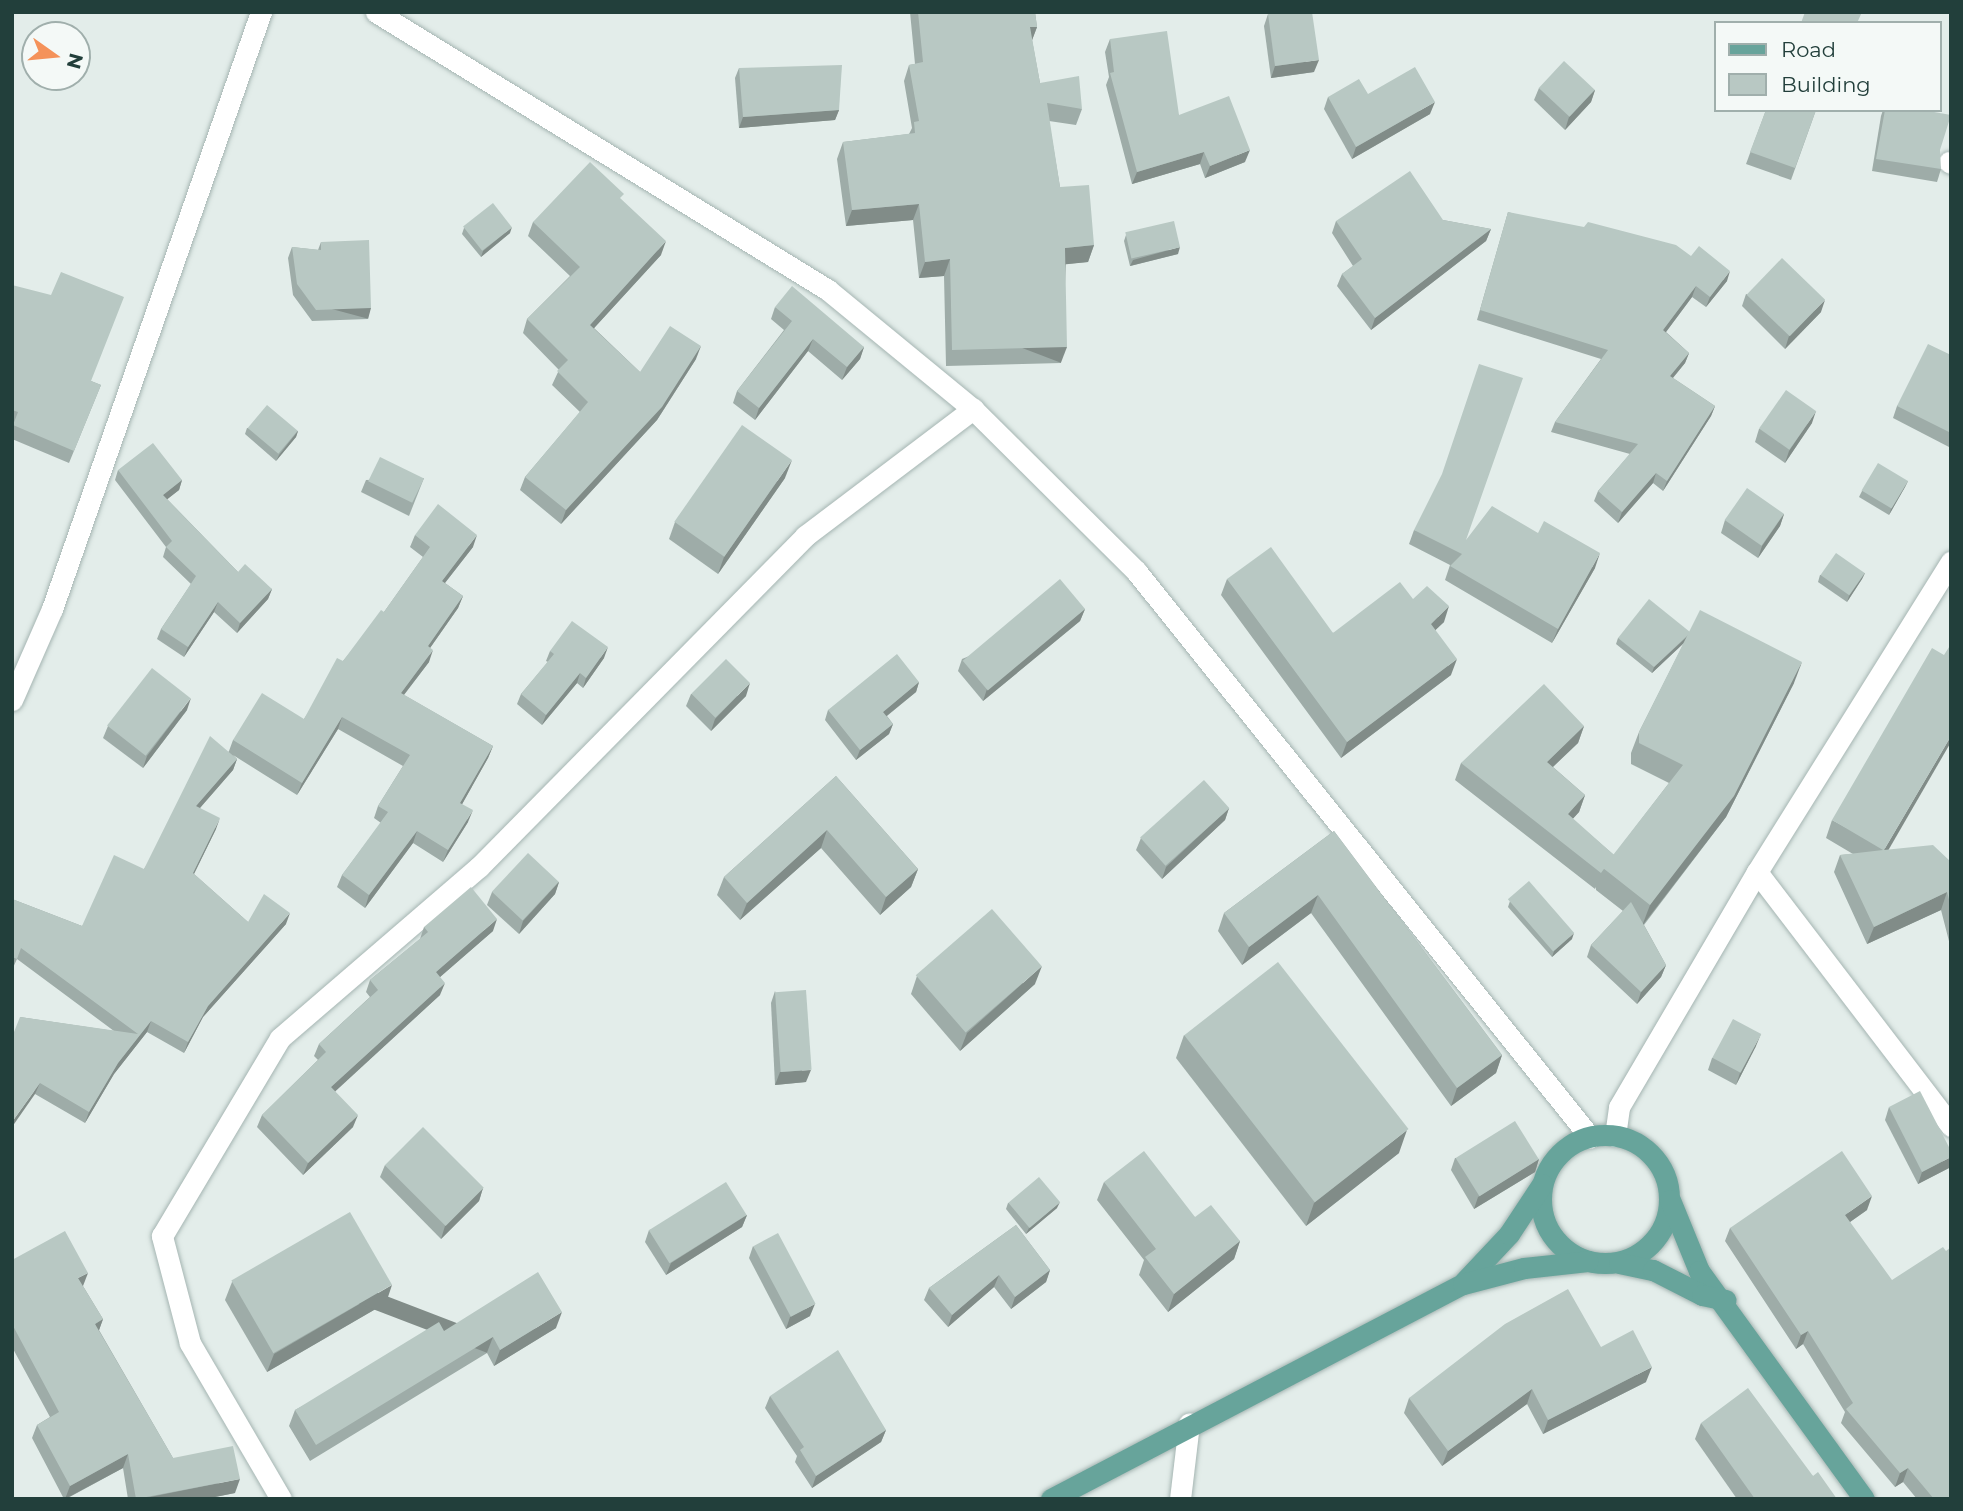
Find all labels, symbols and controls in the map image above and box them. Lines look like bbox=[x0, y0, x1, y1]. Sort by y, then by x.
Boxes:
north arrow bbox=[21, 21, 91, 91]
legend bbox=[1714, 21, 1942, 112]
text: Road bbox=[1781, 37, 1836, 62]
text: N bbox=[62, 51, 88, 71]
text: Building bbox=[1781, 72, 1871, 97]

